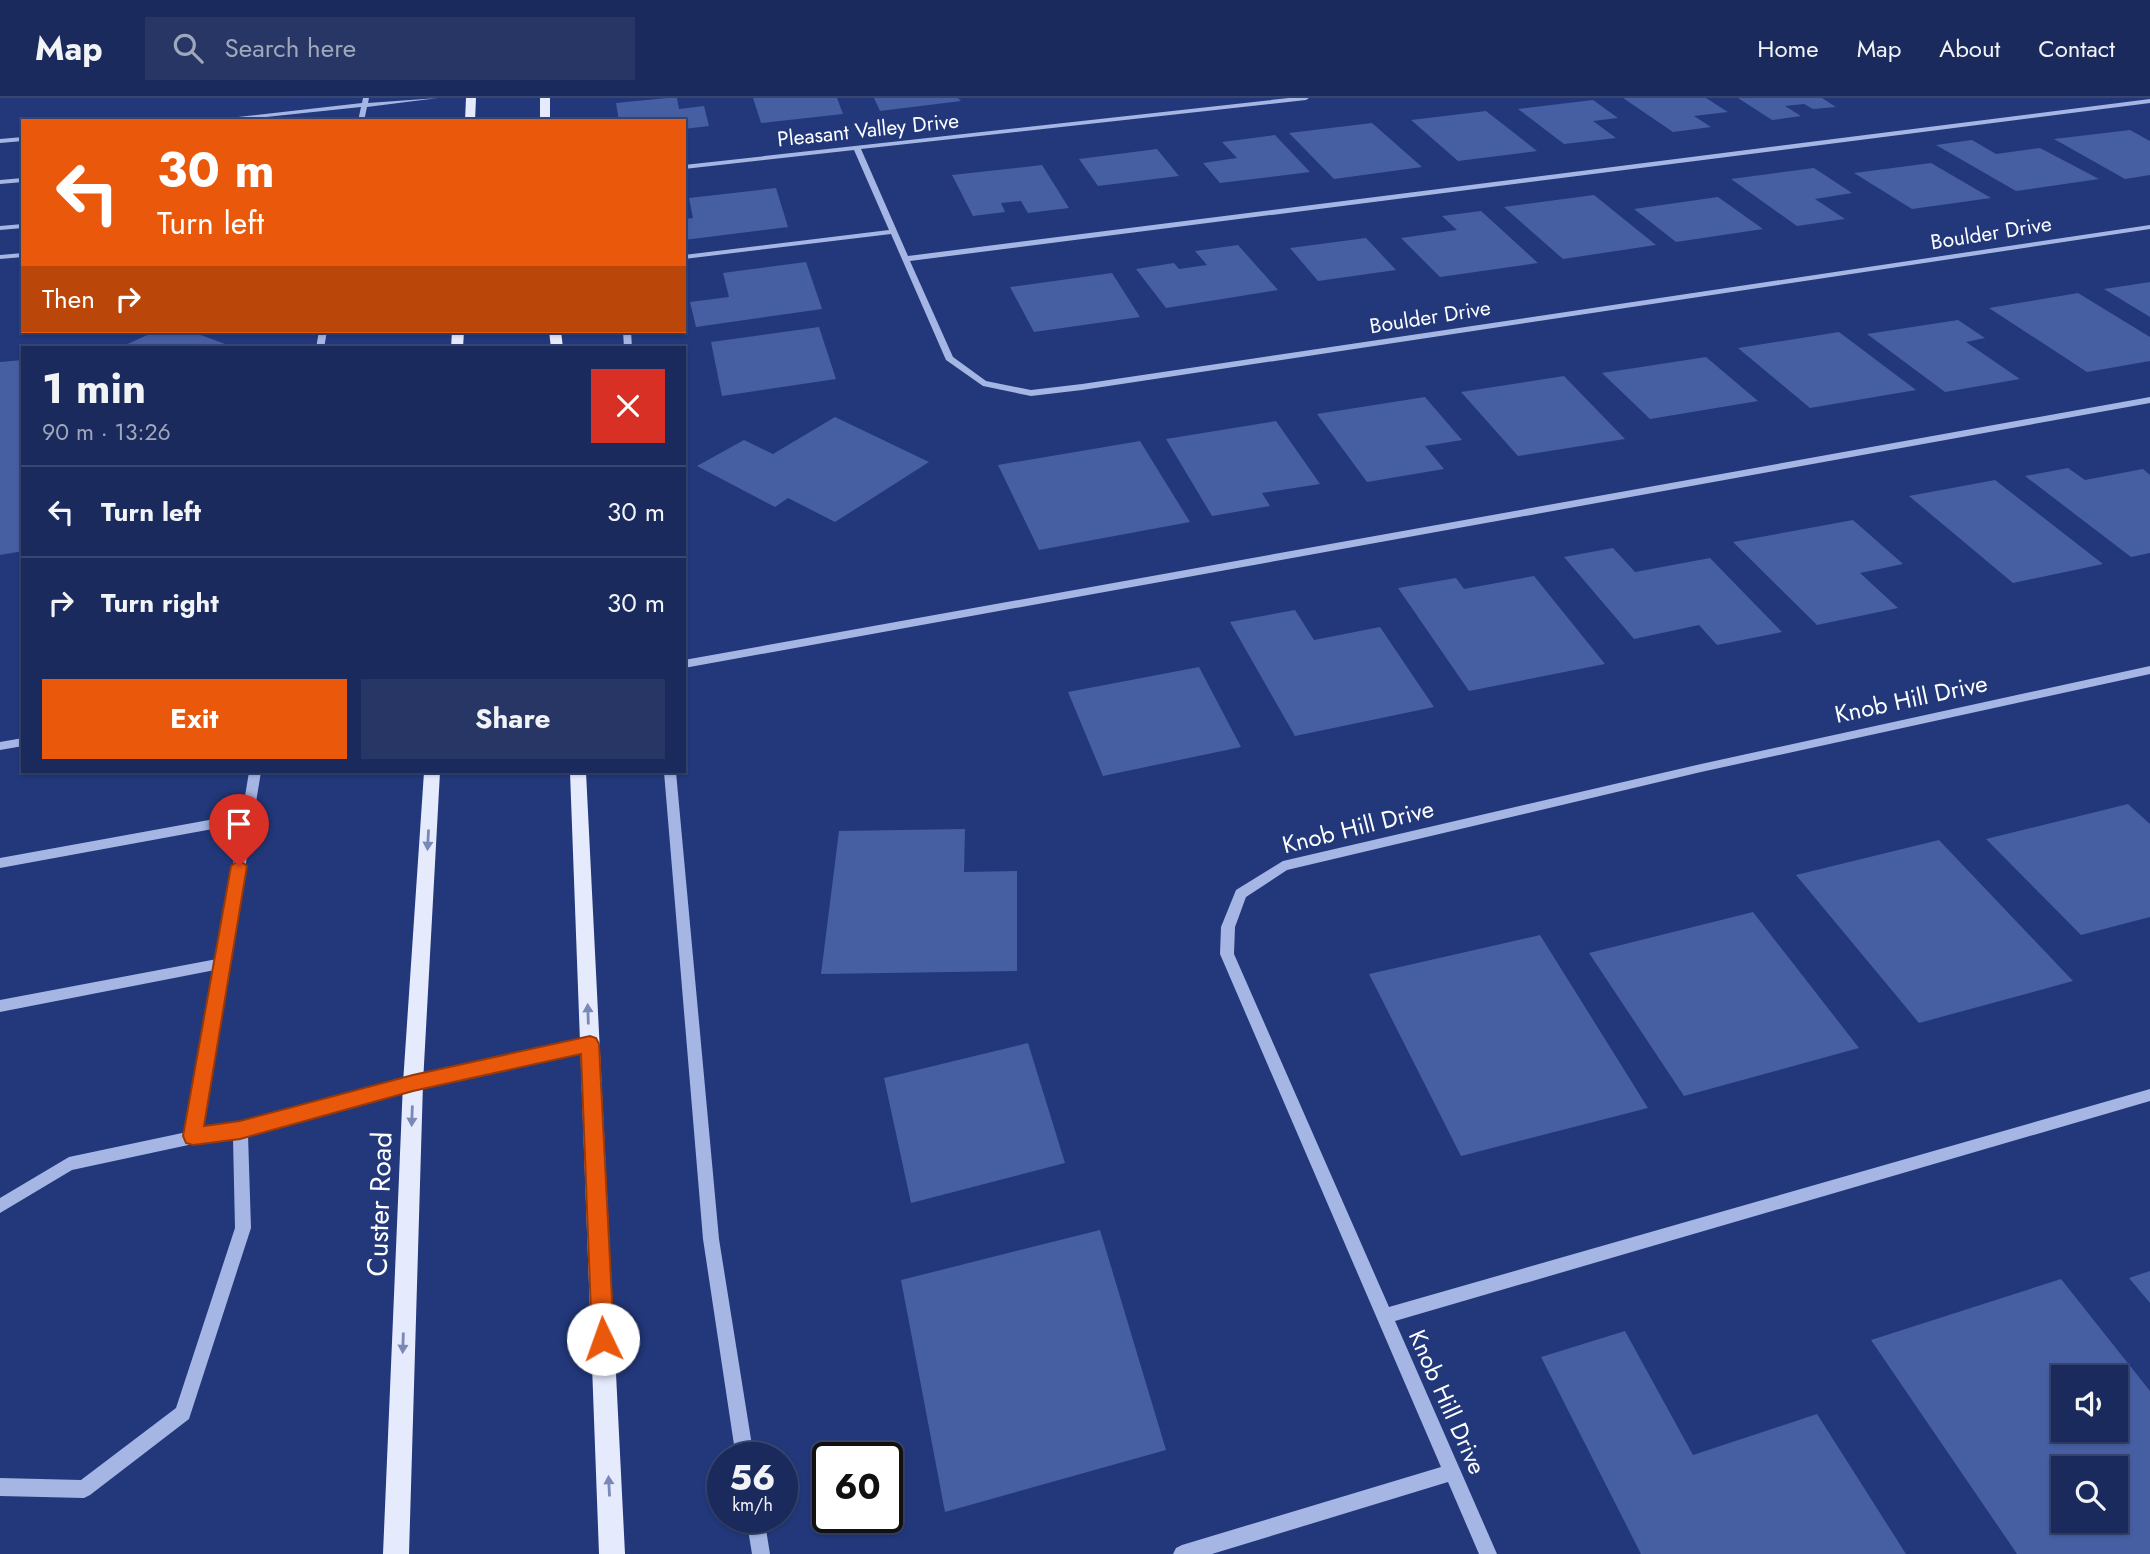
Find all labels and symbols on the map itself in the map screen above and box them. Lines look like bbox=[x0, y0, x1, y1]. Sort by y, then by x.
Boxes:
street label: Pleasant Valley Drive bbox=[776, 106, 960, 154]
street label: Boulder Drive bbox=[1928, 209, 2054, 257]
street label: Boulder Drive bbox=[1367, 293, 1493, 341]
street label: Knob Hill Drive bbox=[1831, 665, 1990, 732]
street label: Knob Hill Drive bbox=[1278, 791, 1437, 862]
pin bbox=[209, 794, 269, 866]
one-way arrow bbox=[422, 829, 433, 851]
one-way arrow bbox=[583, 1003, 594, 1025]
one-way arrow bbox=[406, 1105, 417, 1127]
street label: Custer Road bbox=[356, 1131, 403, 1277]
position arrow bbox=[566, 1302, 640, 1376]
street label: Knob Hill Drive bbox=[1400, 1324, 1495, 1480]
one-way arrow bbox=[398, 1333, 409, 1355]
speed limit sign: 60 bbox=[812, 1442, 903, 1533]
one-way arrow bbox=[604, 1475, 615, 1497]

